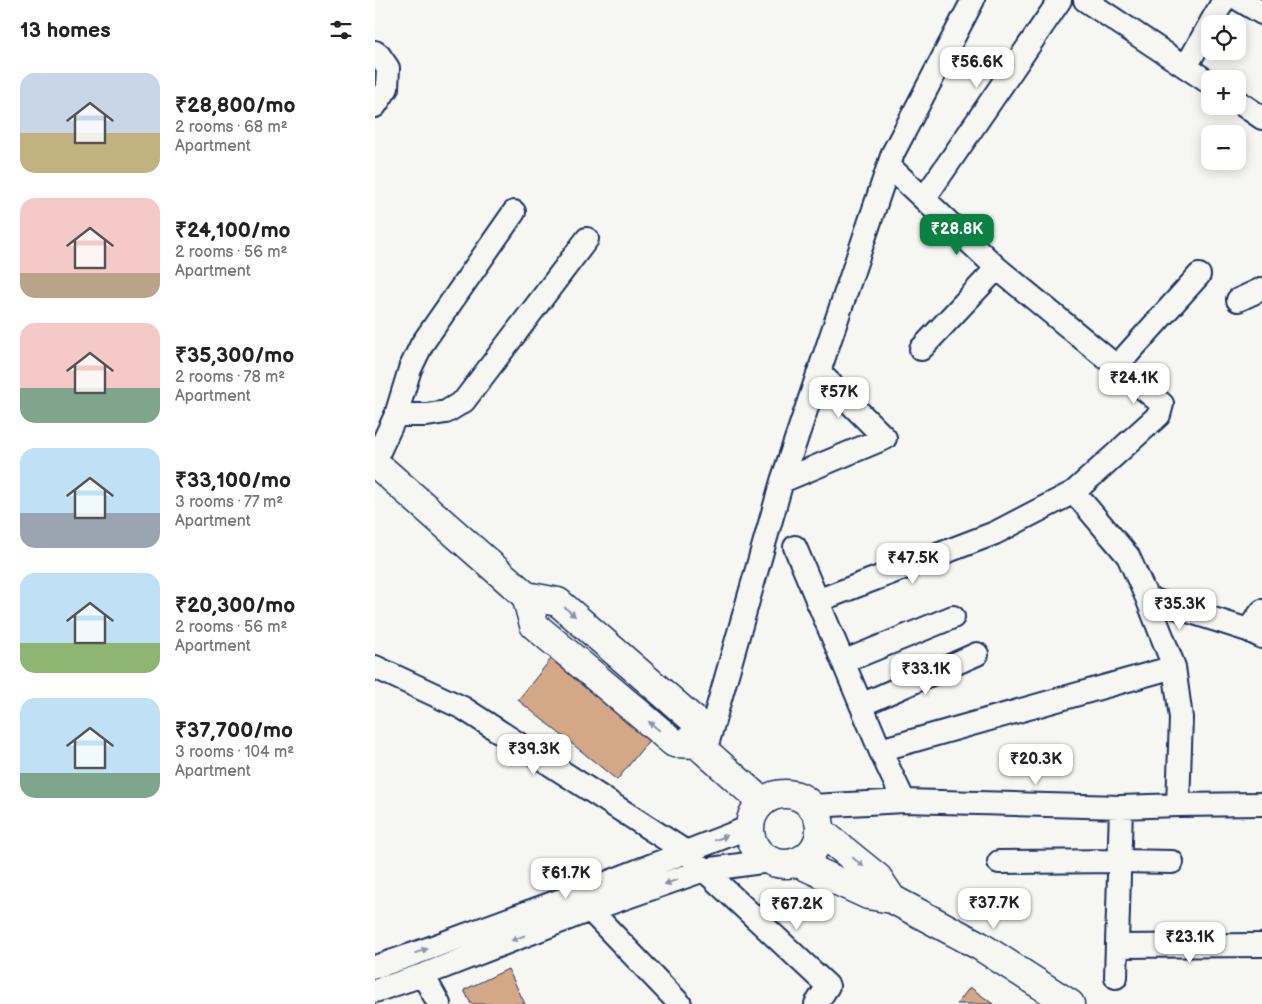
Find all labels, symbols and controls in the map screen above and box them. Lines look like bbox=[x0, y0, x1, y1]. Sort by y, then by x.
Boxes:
map controls bbox=[1201, 15, 1246, 170]
button: locate bbox=[1201, 15, 1246, 60]
icon: filters bbox=[327, 16, 355, 44]
text: 13 homes bbox=[20, 18, 111, 43]
pin: ₹56.6K bbox=[936, 46, 1018, 89]
text: ₹56.6K bbox=[951, 53, 1003, 72]
button: + bbox=[1201, 70, 1246, 115]
icon: home bbox=[60, 93, 120, 153]
text: ₹28,800/mo bbox=[175, 93, 295, 118]
text: 2 rooms · 68 m² bbox=[175, 118, 288, 137]
button: − bbox=[1201, 125, 1246, 170]
text: Apartment bbox=[175, 137, 251, 156]
pin: ₹28.8K bbox=[916, 214, 998, 256]
icon: home bbox=[60, 218, 120, 278]
text: ₹24,100/mo bbox=[175, 218, 291, 243]
text: ₹28.8K bbox=[931, 220, 983, 239]
text: 2 rooms · 56 m² bbox=[175, 243, 287, 262]
text: Apartment bbox=[175, 262, 251, 281]
icon: home bbox=[60, 343, 120, 403]
text: ₹35,300/mo bbox=[175, 343, 294, 368]
pin: ₹24.1K bbox=[1093, 362, 1175, 405]
text: 2 rooms · 78 m² bbox=[175, 368, 285, 387]
text: ₹24.1K bbox=[1110, 369, 1158, 388]
pin: ₹57K bbox=[809, 376, 869, 419]
text: ₹57K bbox=[820, 383, 858, 402]
text: Apartment bbox=[175, 387, 251, 406]
icon: home bbox=[60, 468, 120, 528]
text: ₹33,100/mo bbox=[175, 468, 291, 493]
text: 3 rooms · 77 m² bbox=[175, 493, 283, 512]
text: Apartment bbox=[175, 512, 251, 531]
pin: ₹47.5K bbox=[872, 542, 954, 585]
text: ₹47.5K bbox=[887, 549, 939, 568]
pin: ₹35.3K bbox=[1139, 588, 1221, 631]
icon: home bbox=[60, 593, 120, 653]
text: ₹20,300/mo bbox=[175, 593, 295, 618]
text: ₹35.3K bbox=[1154, 595, 1206, 614]
one-way arrow bbox=[564, 606, 576, 618]
text: 2 rooms · 56 m² bbox=[175, 618, 287, 637]
text: Apartment bbox=[175, 637, 251, 656]
pin: ₹33.1K bbox=[885, 654, 967, 696]
text: ₹33.1K bbox=[902, 660, 950, 679]
icon: home bbox=[60, 718, 120, 778]
text: ₹37,700/mo bbox=[175, 718, 293, 743]
one-way arrow bbox=[648, 721, 661, 732]
pin: ₹39.3K bbox=[493, 734, 575, 776]
text: ₹39.3K bbox=[508, 740, 560, 759]
text: 3 rooms · 104 m² bbox=[175, 743, 294, 762]
pin: ₹20.3K bbox=[995, 744, 1077, 786]
text: ₹20.3K bbox=[1010, 750, 1062, 769]
text: Apartment bbox=[175, 762, 251, 781]
one-way arrow bbox=[713, 834, 728, 841]
one-way arrow bbox=[851, 856, 864, 867]
pin: ₹61.7K bbox=[525, 858, 607, 900]
text: ₹61.7K bbox=[542, 864, 590, 883]
one-way arrow bbox=[663, 878, 678, 886]
pin: ₹67.2K bbox=[756, 888, 838, 931]
pin: ₹37.7K bbox=[953, 888, 1035, 930]
text: ₹37.7K bbox=[969, 894, 1019, 913]
text: ₹67.2K bbox=[771, 895, 823, 914]
pin: ₹23.1K bbox=[1149, 922, 1231, 964]
text: ₹23.1K bbox=[1166, 928, 1214, 947]
one-way arrow bbox=[511, 935, 526, 942]
one-way arrow bbox=[414, 947, 429, 955]

